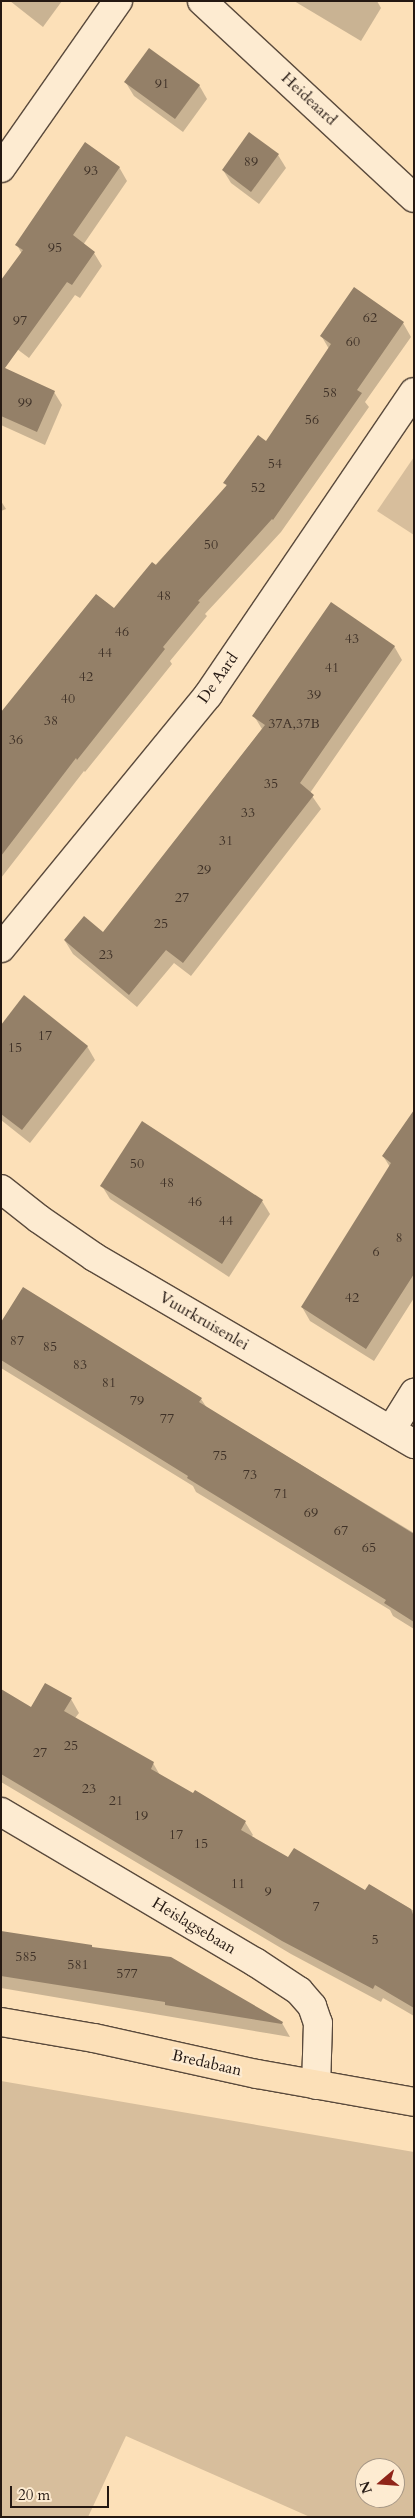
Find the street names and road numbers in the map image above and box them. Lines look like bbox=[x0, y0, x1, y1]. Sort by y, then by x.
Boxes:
street label: Heideaard bbox=[277, 68, 341, 130]
street label: De Aard bbox=[194, 649, 242, 707]
street label: Vuurkruisenlei bbox=[156, 1288, 252, 1354]
street label: Heislagsebaan bbox=[149, 1893, 239, 1959]
street label: Bredabaan bbox=[170, 2046, 244, 2080]

